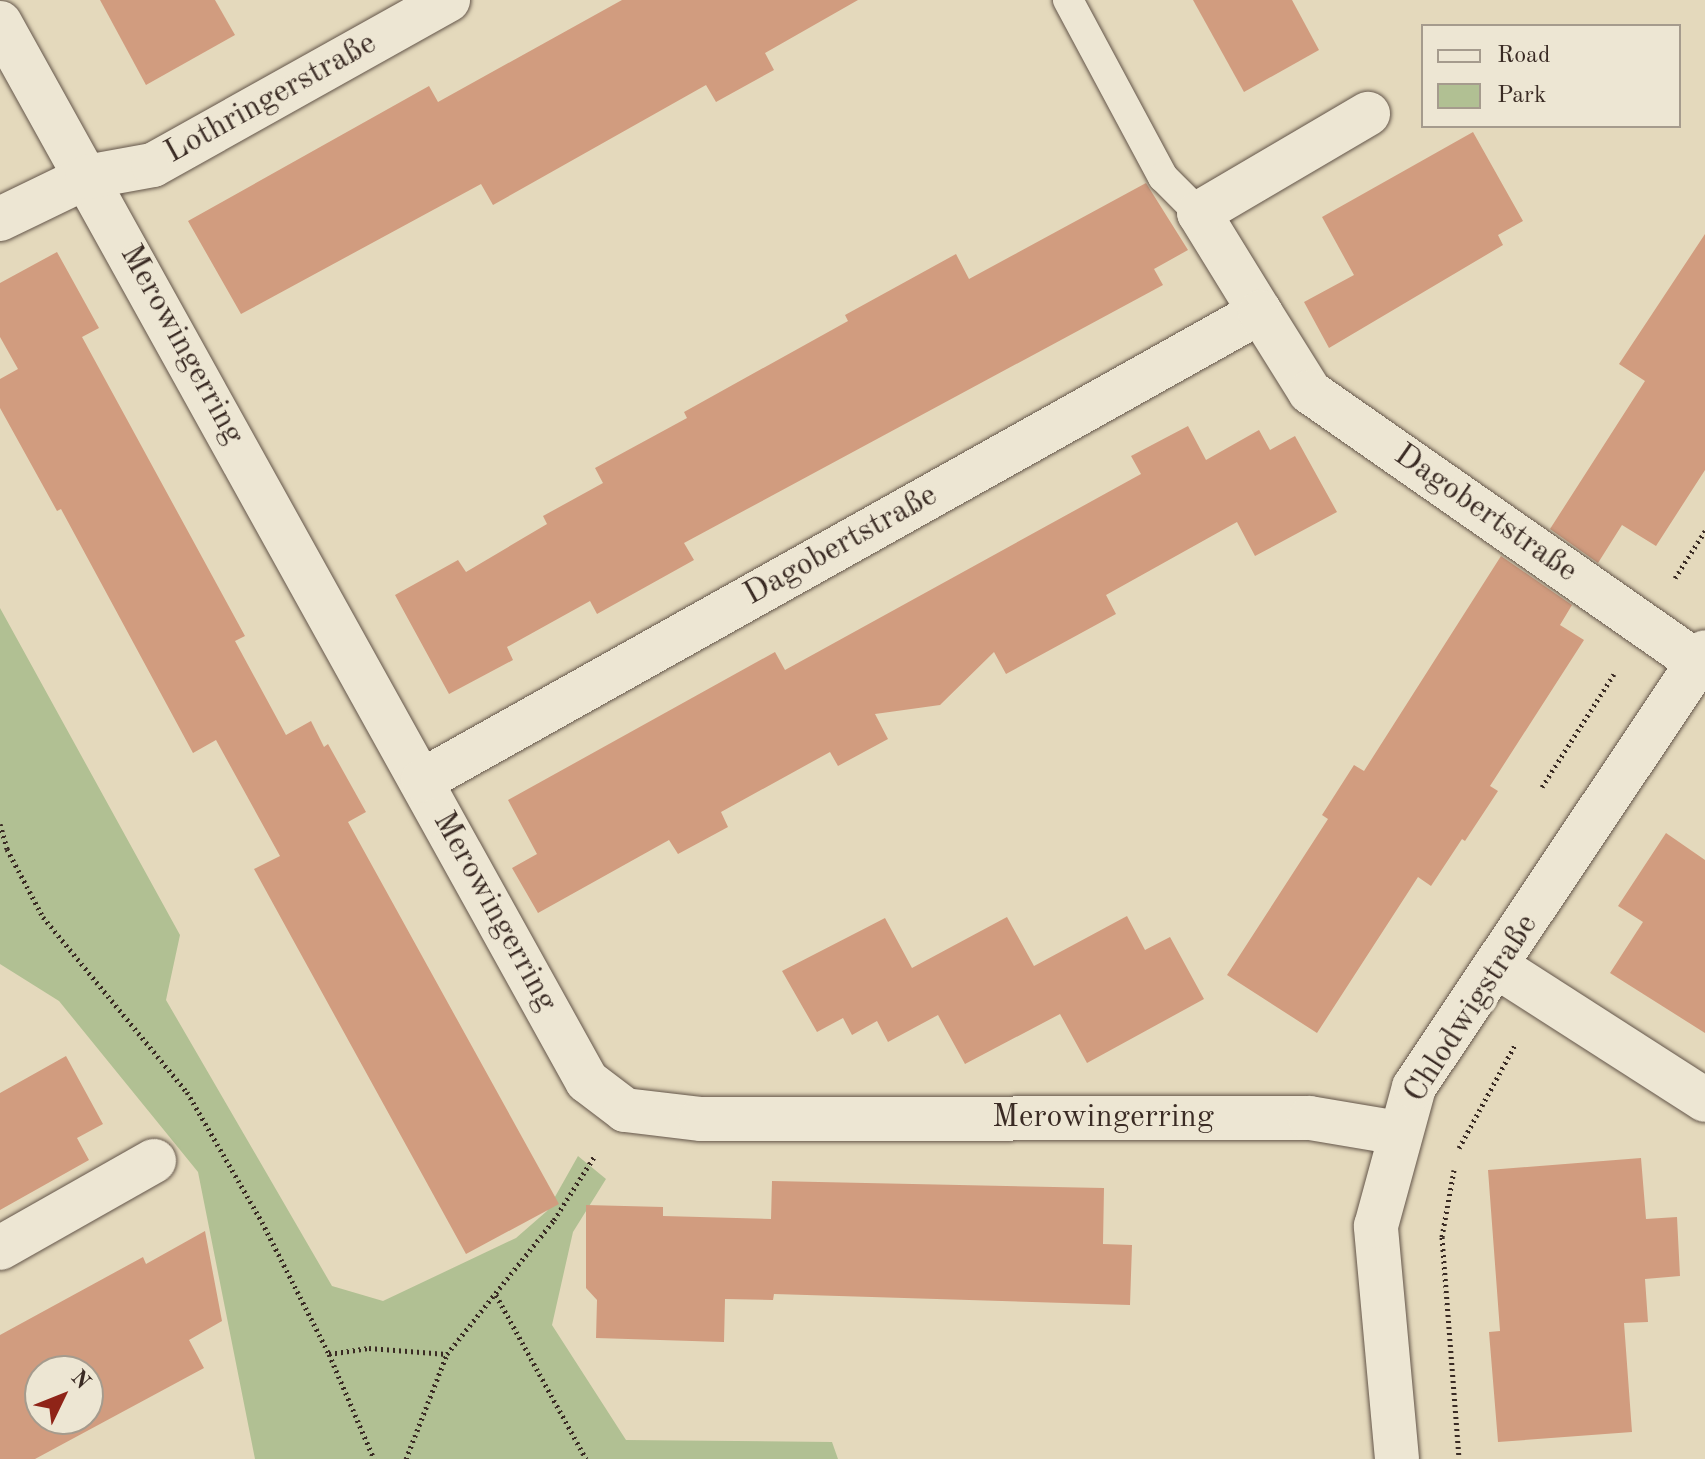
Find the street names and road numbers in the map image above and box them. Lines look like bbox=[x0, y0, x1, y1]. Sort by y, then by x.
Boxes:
street label: Lothringerstraße bbox=[159, 25, 383, 173]
street label: Merowingerring bbox=[110, 239, 252, 451]
street label: Dagobertstraße bbox=[1386, 437, 1584, 591]
street label: Dagobertstraße bbox=[738, 477, 944, 615]
street label: Merowingerring bbox=[423, 806, 565, 1018]
street label: Chlodwigstraße bbox=[1397, 908, 1547, 1110]
street label: Merowingerring bbox=[992, 1099, 1214, 1137]

